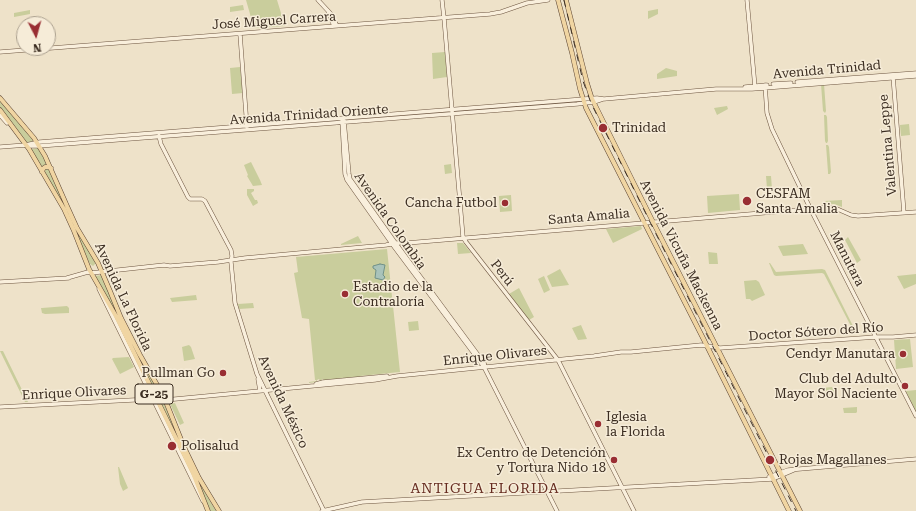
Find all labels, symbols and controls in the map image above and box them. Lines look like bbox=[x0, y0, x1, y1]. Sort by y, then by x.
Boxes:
street label: José Miguel Carrera bbox=[211, 9, 337, 33]
north arrow bbox=[16, 16, 56, 56]
text: N bbox=[32, 41, 42, 54]
street label: Avenida Trinidad bbox=[772, 58, 882, 82]
street label: Valentina Leppe bbox=[876, 94, 900, 196]
street label: Avenida Trinidad Oriente bbox=[229, 102, 389, 128]
place label: Trinidad bbox=[612, 120, 666, 136]
marker: Trinidad bbox=[597, 122, 609, 134]
street label: Avenida Colombia bbox=[351, 169, 429, 273]
street label: Avenida Vicuña Mackenna bbox=[636, 177, 726, 333]
place label: CESFAM Santa Amalia bbox=[756, 186, 838, 217]
place label: Cancha Futbol bbox=[405, 195, 497, 211]
marker: CESFAM Santa Amalia bbox=[741, 195, 753, 207]
marker: Cancha Futbol bbox=[500, 198, 510, 208]
street label: Santa Amalia bbox=[548, 206, 630, 228]
street label: Manutara bbox=[826, 229, 868, 289]
street label: Avenida La Florida bbox=[91, 240, 155, 354]
street label: Perú bbox=[487, 257, 517, 289]
place label: Estadio de la Contraloría bbox=[353, 279, 433, 310]
marker: Estadio de la Contraloría bbox=[340, 289, 350, 299]
street label: Doctor Sótero del Río bbox=[748, 320, 884, 344]
street label: Enrique Olivares bbox=[442, 343, 548, 369]
place label: Cendyr Manutara bbox=[786, 346, 895, 362]
marker: Cendyr Manutara bbox=[898, 349, 908, 359]
street label: Avenida México bbox=[255, 353, 311, 451]
place label: Pullman Go bbox=[141, 365, 215, 381]
marker: Pullman Go bbox=[218, 368, 228, 378]
place label: Club del Adulto Mayor Sol Naciente bbox=[774, 371, 897, 402]
marker: Club del Adulto Mayor Sol Naciente bbox=[900, 381, 910, 391]
street label: Enrique Olivares bbox=[21, 382, 127, 404]
road number: G-25 bbox=[135, 384, 173, 404]
place label: Iglesia la Florida bbox=[606, 409, 665, 440]
marker: Iglesia la Florida bbox=[593, 419, 603, 429]
place label: Polisalud bbox=[181, 438, 239, 454]
marker: Polisalud bbox=[166, 440, 178, 452]
place label: Ex Centro de Detención y Tortura Nido 18 bbox=[457, 445, 606, 476]
place label: Rojas Magallanes bbox=[779, 452, 886, 468]
marker: Rojas Magallanes bbox=[764, 454, 776, 466]
marker: Ex Centro de Detención y Tortura Nido 18 bbox=[609, 455, 619, 465]
district label: ANTIGUA FLORIDA bbox=[410, 481, 560, 497]

